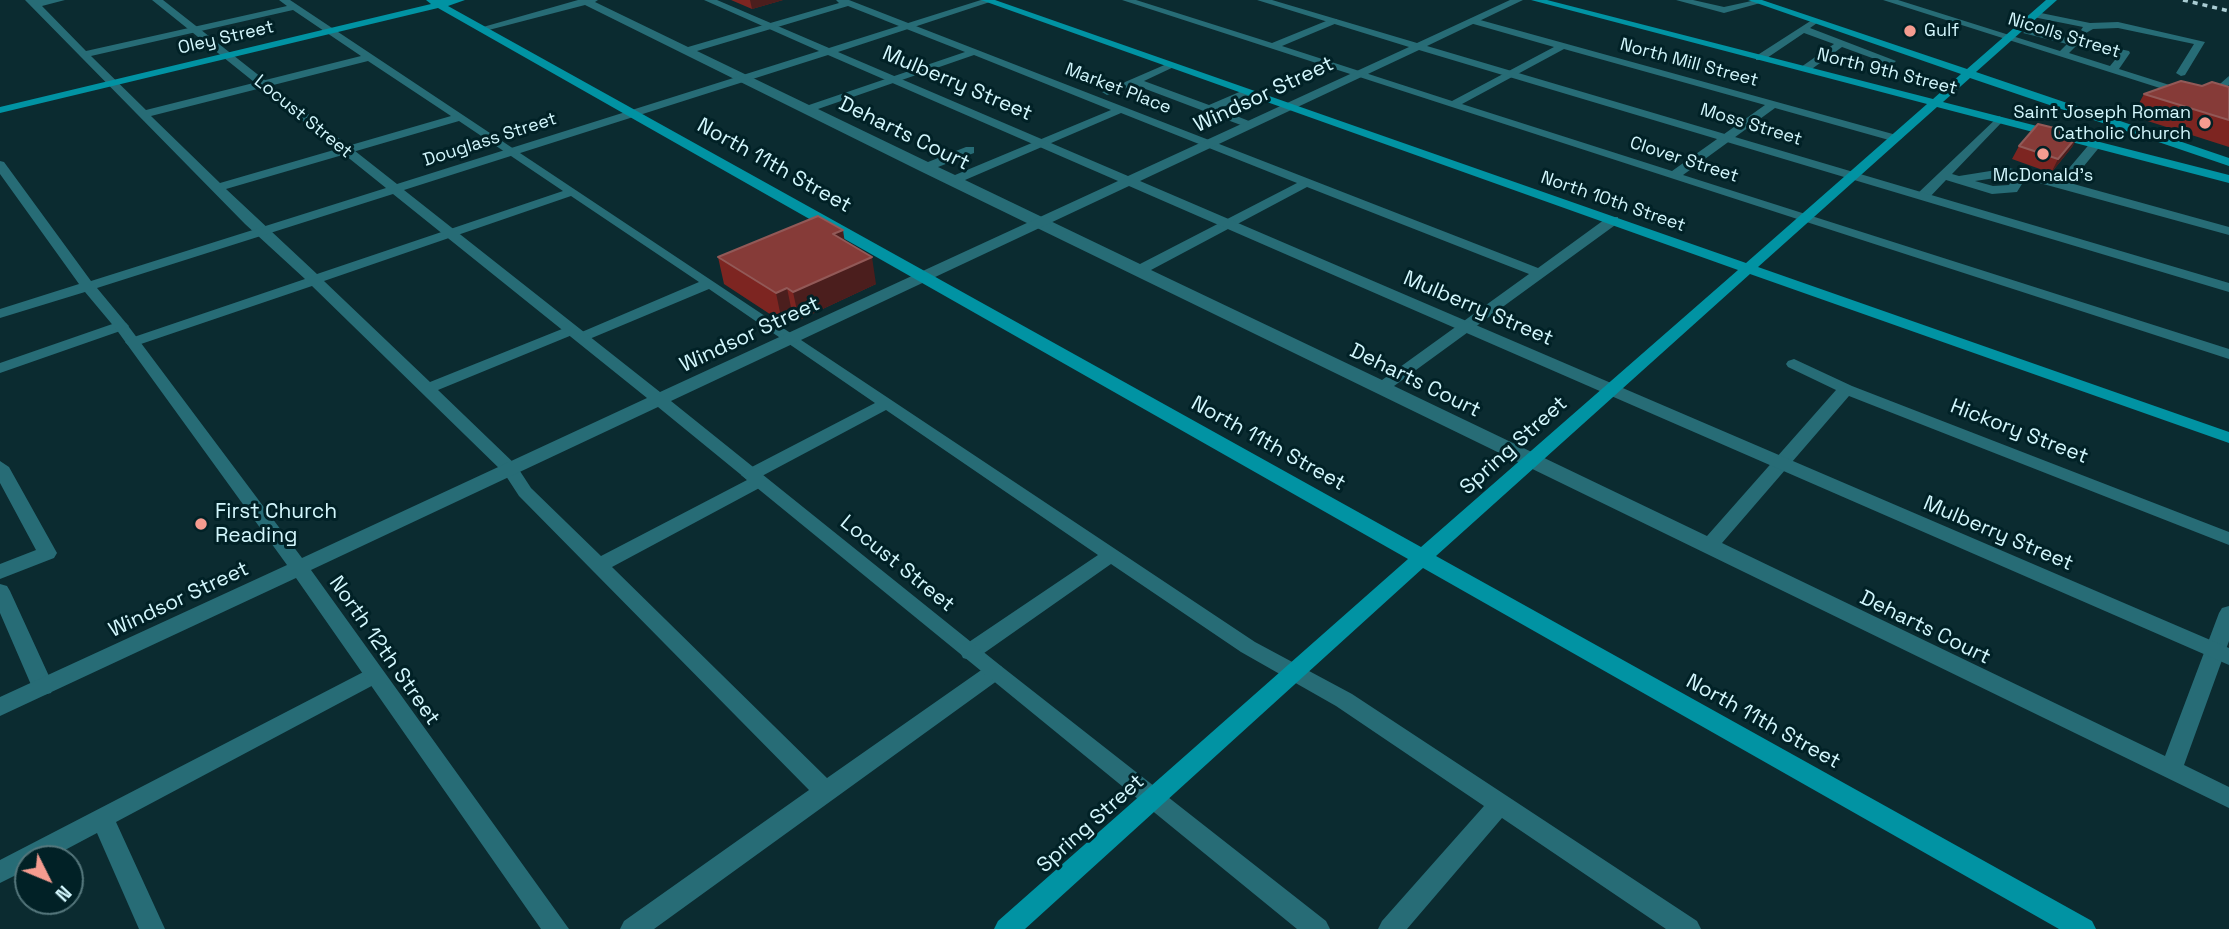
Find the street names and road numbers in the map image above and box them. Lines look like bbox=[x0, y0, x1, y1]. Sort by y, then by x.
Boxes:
street label: Nicolls Street bbox=[2005, 9, 2123, 63]
street label: Oley Street bbox=[176, 16, 276, 60]
street label: North Mill Street bbox=[1618, 34, 1760, 92]
street label: Mulberry Street bbox=[878, 41, 1036, 127]
street label: North 9th Street bbox=[1815, 44, 1959, 100]
street label: Windsor Street bbox=[1190, 52, 1338, 138]
street label: Market Place bbox=[1062, 59, 1174, 119]
street label: Locust Street bbox=[250, 71, 356, 163]
street label: Deharts Court bbox=[835, 91, 973, 177]
street label: Moss Street bbox=[1697, 99, 1805, 151]
street label: Douglass Street bbox=[421, 108, 559, 172]
street label: North 11th Street bbox=[692, 113, 856, 219]
street label: Clover Street bbox=[1627, 132, 1741, 188]
street label: North 10th Street bbox=[1538, 167, 1688, 237]
street label: Mulberry Street bbox=[1399, 266, 1557, 352]
street label: Windsor Street bbox=[676, 292, 824, 378]
street label: Deharts Court bbox=[1346, 338, 1484, 424]
street label: North 11th Street bbox=[1186, 391, 1350, 497]
street label: Spring Street bbox=[1455, 391, 1573, 501]
street label: Hickory Street bbox=[1947, 394, 2091, 470]
street label: Mulberry Street bbox=[1919, 491, 2077, 577]
street label: Locust Street bbox=[835, 510, 959, 618]
street label: Windsor Street bbox=[105, 557, 253, 643]
street label: North 12th Street bbox=[323, 572, 445, 730]
street label: Deharts Court bbox=[1856, 585, 1994, 671]
street label: North 11th Street bbox=[1681, 669, 1845, 775]
street label: Spring Street bbox=[1032, 769, 1150, 879]

